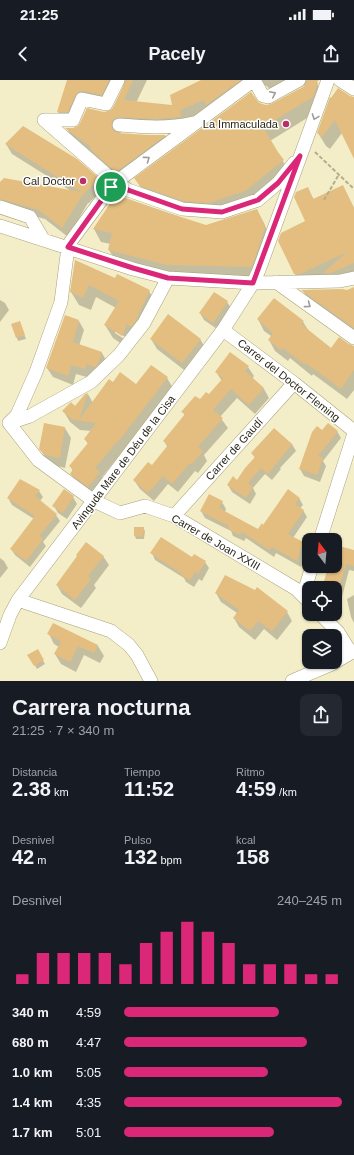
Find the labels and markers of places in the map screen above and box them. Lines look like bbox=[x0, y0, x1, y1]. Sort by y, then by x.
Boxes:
place label: La Immaculada bbox=[203, 118, 279, 130]
marker: La Immaculada bbox=[281, 119, 291, 129]
pin bbox=[94, 170, 128, 204]
place label: Cal Doctor bbox=[23, 175, 75, 187]
marker: Cal Doctor bbox=[78, 176, 88, 186]

